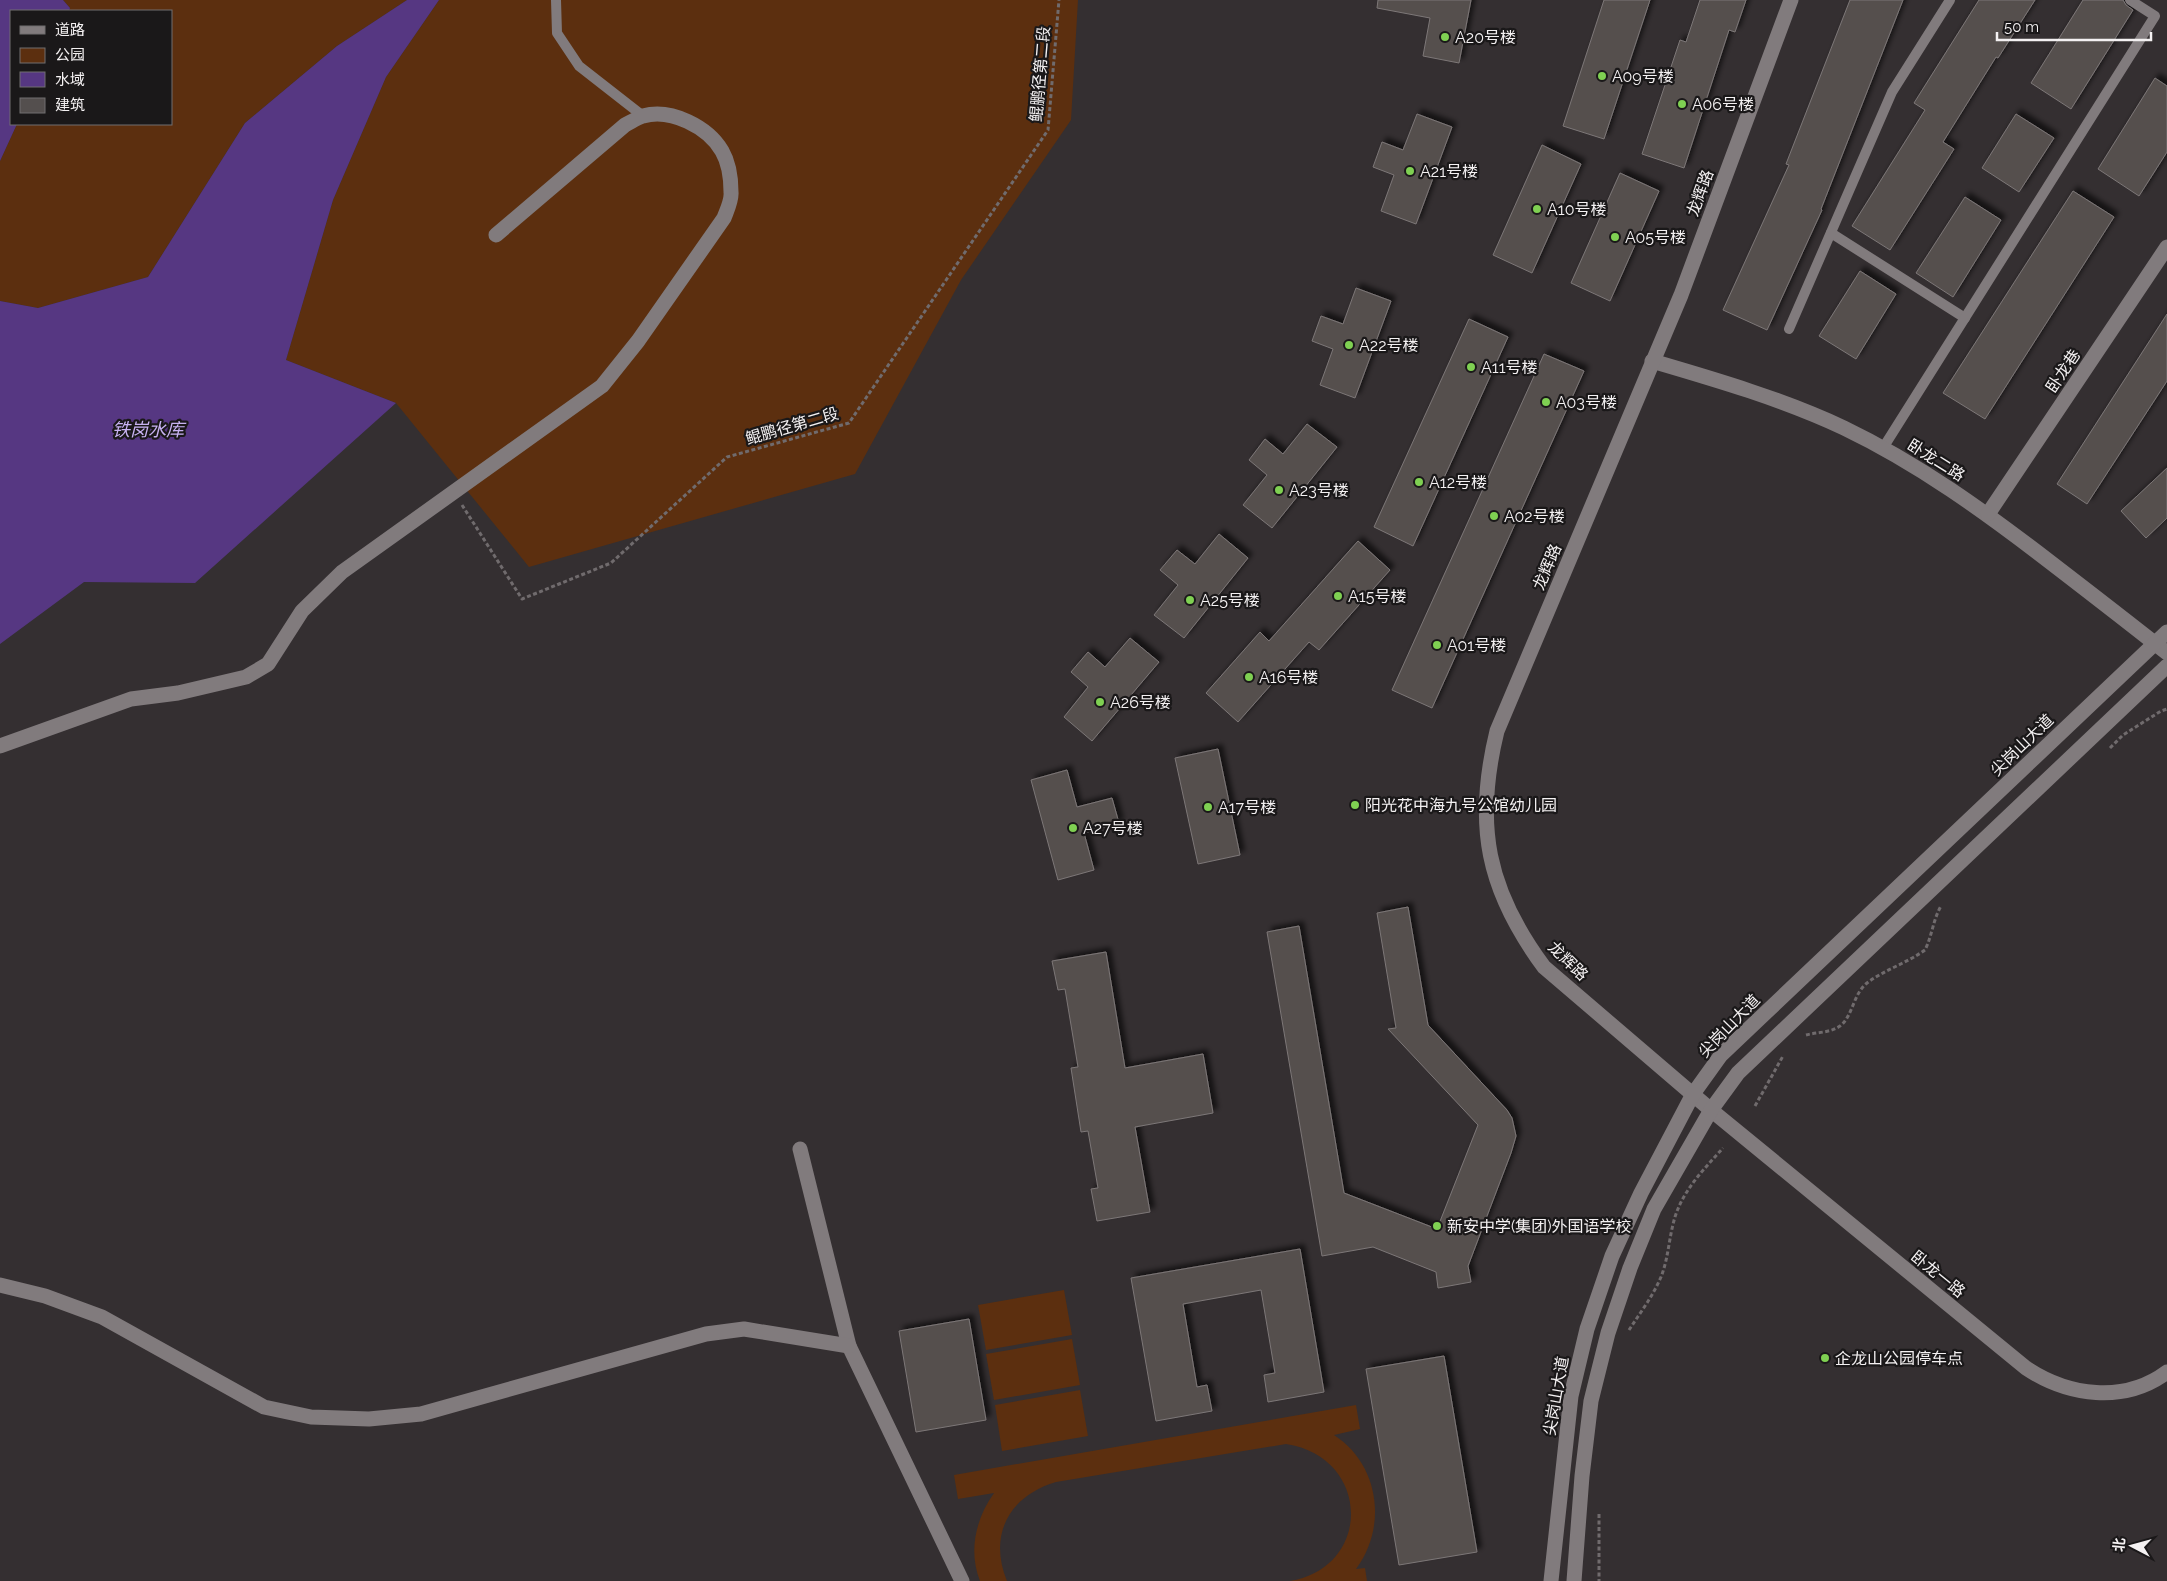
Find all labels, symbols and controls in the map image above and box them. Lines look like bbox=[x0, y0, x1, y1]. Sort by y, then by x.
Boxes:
legend bbox=[10, 10, 172, 125]
scale bar bbox=[1997, 10, 2151, 42]
text: 50 m bbox=[2004, 18, 2039, 36]
text: 道路 bbox=[55, 21, 85, 39]
street label: 鲲鹏径第二段 bbox=[1026, 25, 1054, 123]
place label: A20号楼 bbox=[1455, 28, 1516, 47]
marker: A20号楼 bbox=[1439, 31, 1451, 43]
text: 公园 bbox=[55, 46, 85, 64]
place label: A09号楼 bbox=[1612, 67, 1674, 86]
marker: A09号楼 bbox=[1596, 70, 1608, 82]
text: 水域 bbox=[55, 71, 85, 89]
place label: A06号楼 bbox=[1692, 95, 1754, 114]
text: 建筑 bbox=[55, 96, 85, 114]
marker: A06号楼 bbox=[1676, 98, 1688, 110]
place label: A21号楼 bbox=[1420, 162, 1478, 181]
marker: A21号楼 bbox=[1404, 165, 1416, 177]
street label: 龙辉路 bbox=[1683, 167, 1717, 219]
place label: A10号楼 bbox=[1547, 200, 1606, 219]
marker: A10号楼 bbox=[1531, 203, 1543, 215]
place label: A05号楼 bbox=[1625, 228, 1686, 247]
marker: A05号楼 bbox=[1609, 231, 1621, 243]
place label: A22号楼 bbox=[1359, 336, 1419, 355]
marker: A22号楼 bbox=[1343, 339, 1355, 351]
street label: 卧龙巷 bbox=[2042, 346, 2084, 396]
place label: A11号楼 bbox=[1481, 358, 1538, 377]
marker: A11号楼 bbox=[1465, 361, 1477, 373]
place label: A03号楼 bbox=[1556, 393, 1617, 412]
marker: A03号楼 bbox=[1540, 396, 1552, 408]
street label: 鲲鹏径第二段 bbox=[743, 404, 841, 448]
water label: 铁岗水库 bbox=[112, 419, 187, 440]
street label: 卧龙二路 bbox=[1904, 435, 1968, 485]
place label: A12号楼 bbox=[1429, 473, 1487, 492]
marker: A12号楼 bbox=[1413, 476, 1425, 488]
place label: A23号楼 bbox=[1289, 481, 1349, 500]
marker: A23号楼 bbox=[1273, 484, 1285, 496]
place label: A02号楼 bbox=[1504, 507, 1565, 526]
marker: A02号楼 bbox=[1488, 510, 1500, 522]
street label: 龙辉路 bbox=[1529, 541, 1565, 593]
place label: A15号楼 bbox=[1348, 587, 1406, 606]
marker: A15号楼 bbox=[1332, 590, 1344, 602]
place label: A25号楼 bbox=[1200, 591, 1260, 610]
marker: A25号楼 bbox=[1184, 594, 1196, 606]
place label: A01号楼 bbox=[1447, 636, 1506, 655]
marker: A01号楼 bbox=[1431, 639, 1443, 651]
place label: A16号楼 bbox=[1259, 668, 1318, 687]
marker: A16号楼 bbox=[1243, 671, 1255, 683]
place label: A26号楼 bbox=[1110, 693, 1171, 712]
marker: A26号楼 bbox=[1094, 696, 1106, 708]
street label: 尖岗山大道 bbox=[1987, 710, 2057, 780]
place label: 阳光花中海九号公馆幼儿园 bbox=[1365, 796, 1557, 815]
place label: A17号楼 bbox=[1218, 798, 1276, 817]
marker: 阳光花中海九号公馆幼儿园 bbox=[1349, 799, 1361, 811]
marker: A17号楼 bbox=[1202, 801, 1214, 813]
place label: A27号楼 bbox=[1083, 819, 1143, 838]
marker: A27号楼 bbox=[1067, 822, 1079, 834]
street label: 龙辉路 bbox=[1544, 937, 1592, 985]
street label: 尖岗山大道 bbox=[1694, 991, 1764, 1061]
place label: 新安中学(集团)外国语学校 bbox=[1447, 1217, 1632, 1236]
marker: 新安中学(集团)外国语学校 bbox=[1431, 1220, 1443, 1232]
street label: 卧龙一路 bbox=[1907, 1246, 1969, 1302]
place label: 企龙山公园停车点 bbox=[1835, 1349, 1963, 1368]
marker: 企龙山公园停车点 bbox=[1819, 1352, 1831, 1364]
street label: 尖岗山大道 bbox=[1540, 1355, 1572, 1437]
north arrow bbox=[2107, 1521, 2157, 1571]
text: 北 bbox=[2110, 1537, 2128, 1552]

